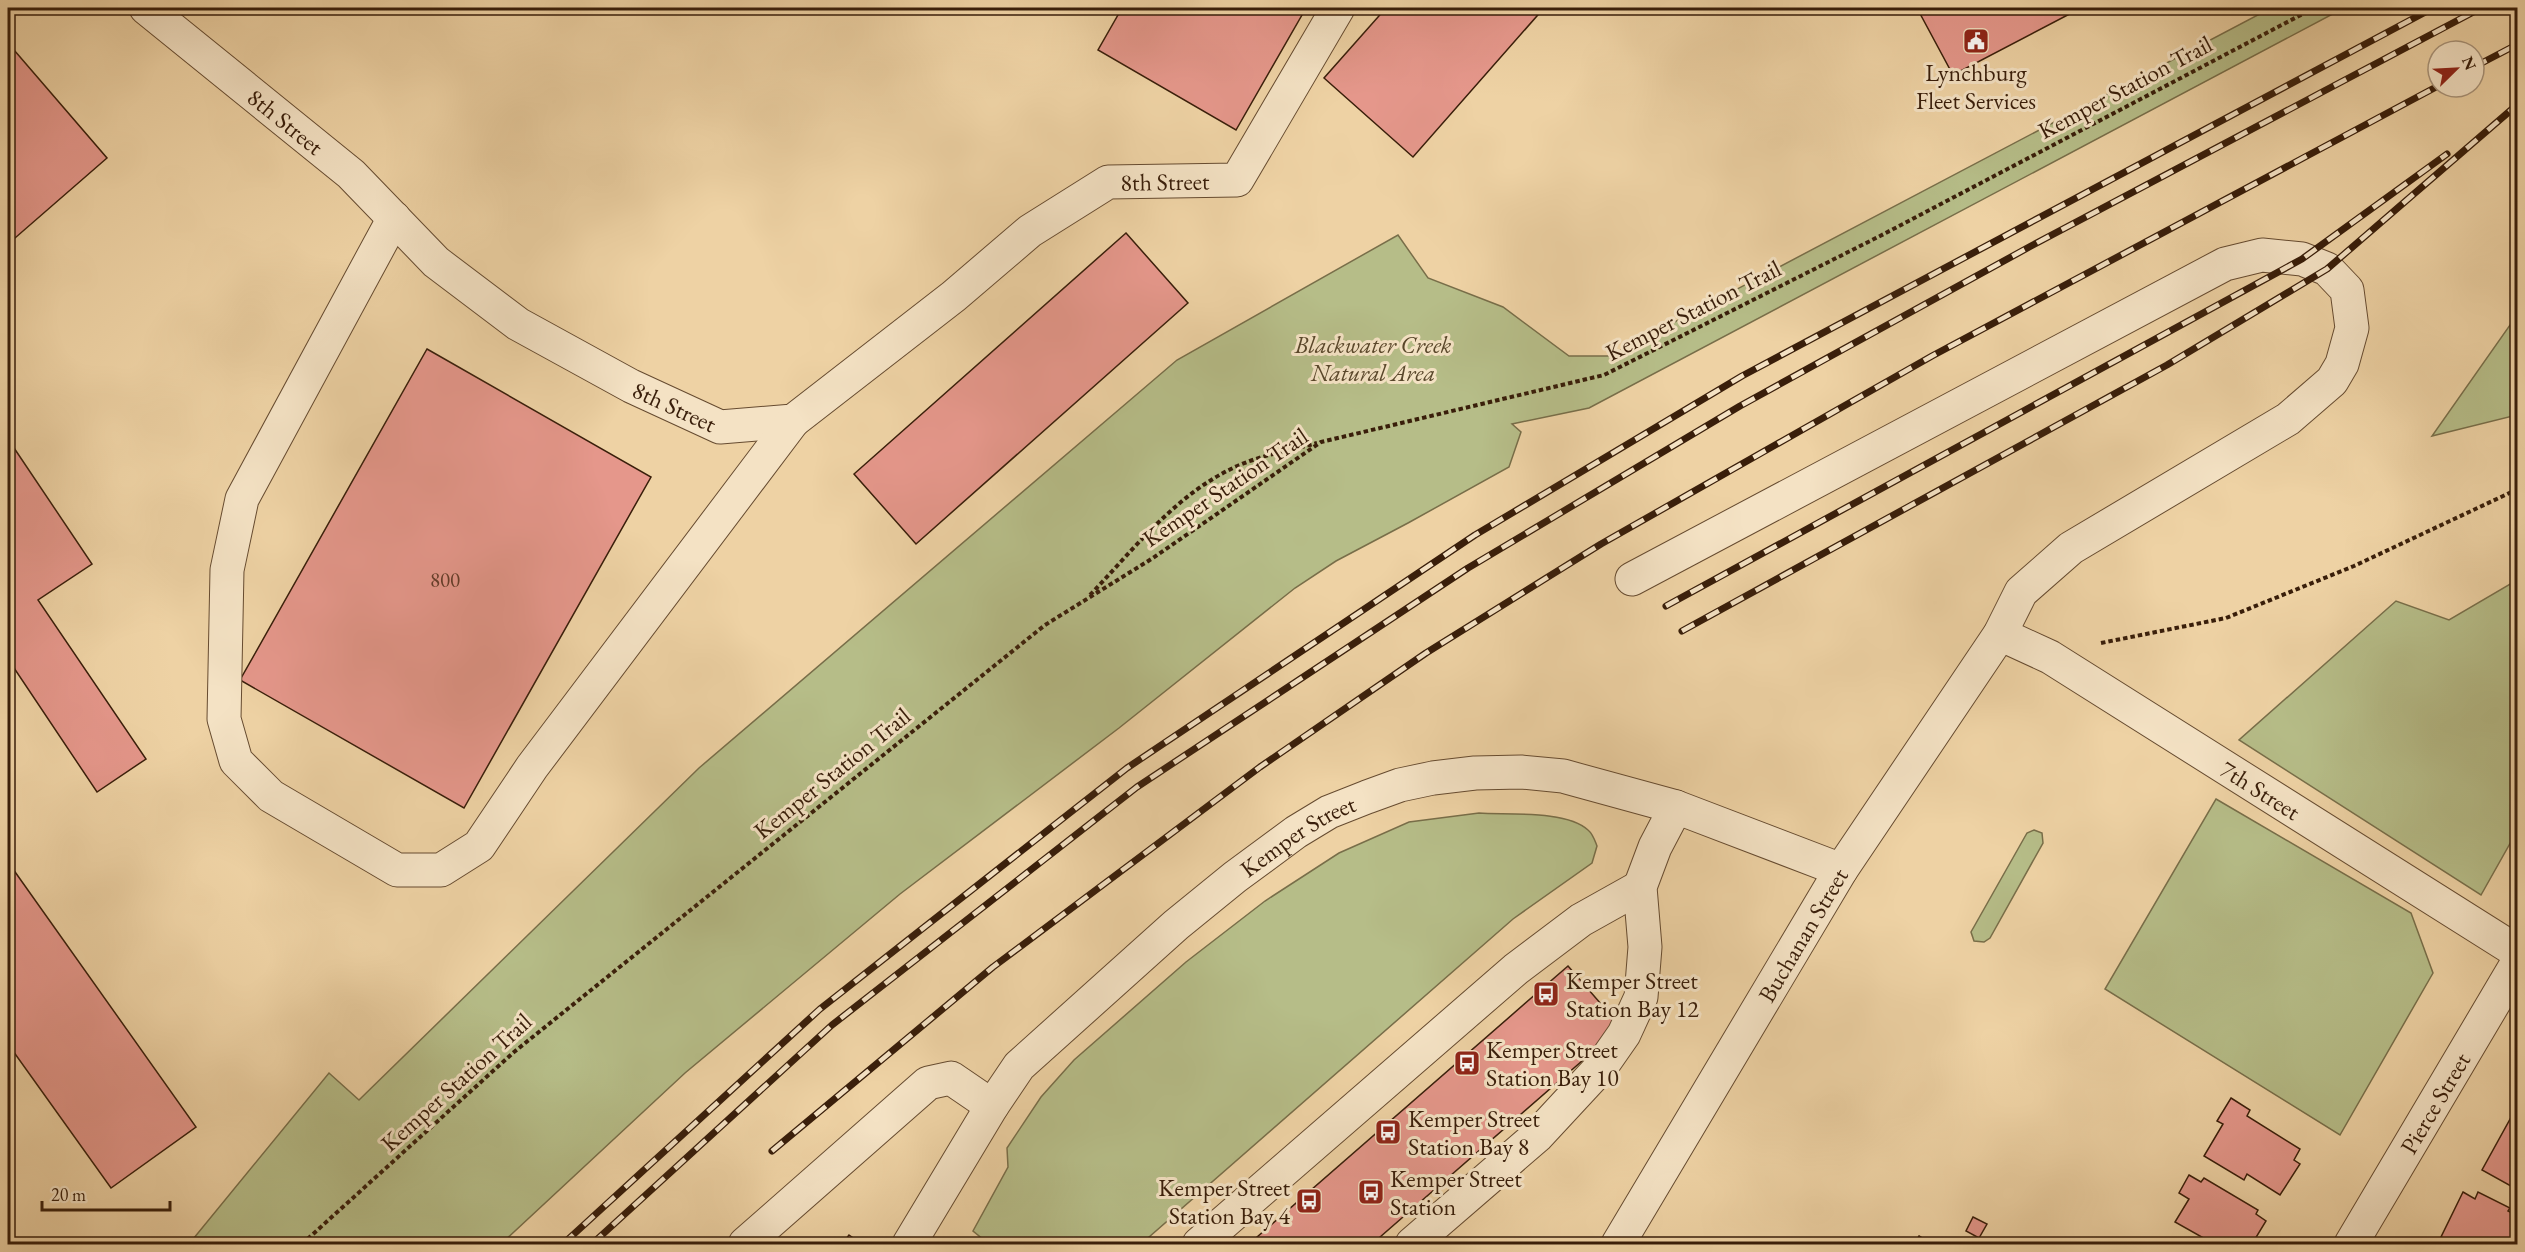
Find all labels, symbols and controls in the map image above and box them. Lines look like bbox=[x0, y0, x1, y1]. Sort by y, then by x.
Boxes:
public building icon: Lynchburg Fleet Services bbox=[1961, 26, 1991, 56]
street label: Kemper Station Trail bbox=[2033, 28, 2218, 146]
north arrow bbox=[2426, 39, 2486, 99]
text: N bbox=[2457, 53, 2481, 73]
place label: Lynchburg Fleet Services bbox=[1916, 57, 2036, 116]
street label: 8th Street bbox=[242, 81, 331, 162]
street label: 8th Street bbox=[1120, 165, 1210, 197]
street label: Kemper Station Trail bbox=[1600, 252, 1786, 368]
park label: Blackwater Creek Natural Area bbox=[1293, 329, 1452, 388]
street label: 8th Street bbox=[628, 373, 722, 439]
street label: Kemper Station Trail bbox=[1136, 420, 1314, 554]
house number: 800 bbox=[430, 566, 460, 593]
street label: Kemper Station Trail bbox=[747, 700, 917, 846]
street label: 7th Street bbox=[2215, 753, 2307, 827]
street label: Kemper Street bbox=[1234, 787, 1360, 884]
street label: Buchanan Street bbox=[1750, 862, 1855, 1008]
place label: Kemper Street Station Bay 12 bbox=[1566, 965, 1699, 1024]
bus stop icon: Kemper Street Station Bay 12 bbox=[1531, 979, 1561, 1009]
street label: Kemper Station Trail bbox=[374, 1006, 538, 1158]
place label: Kemper Street Station Bay 10 bbox=[1486, 1034, 1619, 1093]
street label: Pierce Street bbox=[2392, 1046, 2477, 1159]
bus stop icon: Kemper Street Station Bay 10 bbox=[1452, 1048, 1482, 1078]
place label: Kemper Street Station Bay 8 bbox=[1408, 1103, 1540, 1162]
bus stop icon: Kemper Street Station Bay 8 bbox=[1373, 1117, 1403, 1147]
place label: Kemper Street Station bbox=[1390, 1163, 1522, 1222]
place label: Kemper Street Station Bay 4 bbox=[1158, 1172, 1290, 1231]
scale bar bbox=[42, 1174, 170, 1212]
bus stop icon: Kemper Street Station bbox=[1356, 1177, 1386, 1207]
text: 20 m bbox=[51, 1183, 86, 1206]
bus stop icon: Kemper Street Station Bay 4 bbox=[1294, 1186, 1324, 1216]

